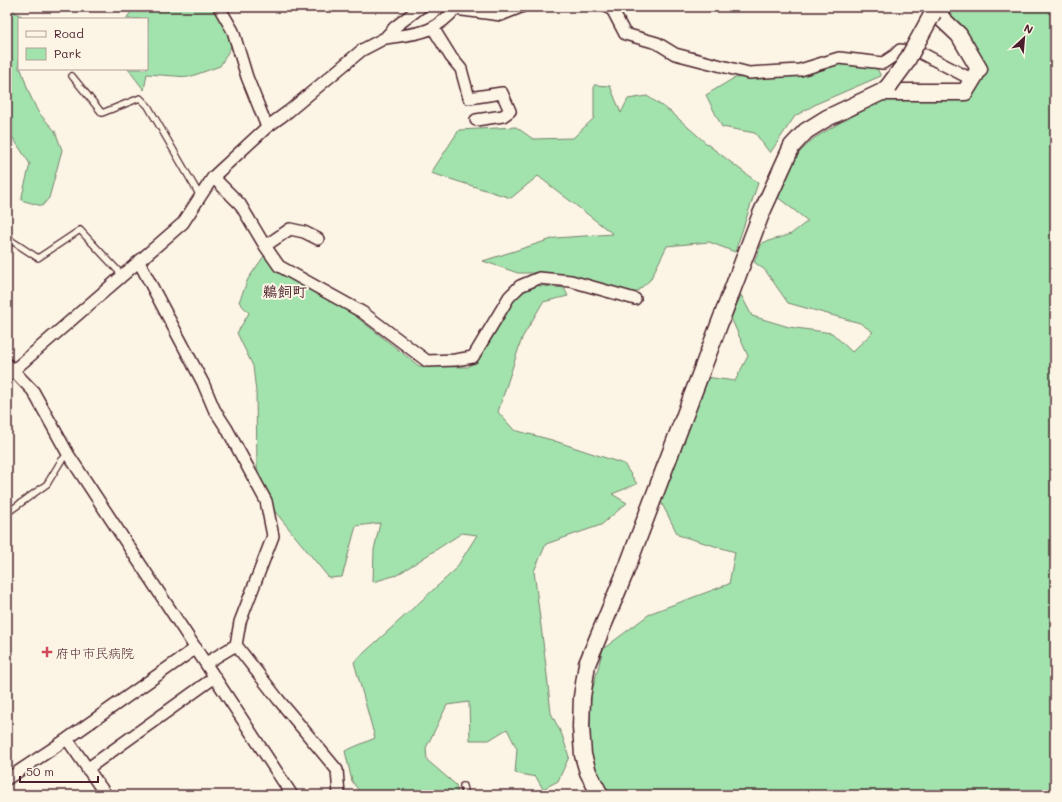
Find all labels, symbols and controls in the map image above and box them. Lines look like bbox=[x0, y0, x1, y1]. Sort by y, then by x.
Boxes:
legend bbox=[18, 18, 148, 70]
north arrow bbox=[1004, 18, 1044, 58]
text: N bbox=[1022, 20, 1036, 37]
text: Road bbox=[54, 25, 84, 41]
text: Park bbox=[54, 45, 81, 61]
district label: 鵜飼町 bbox=[262, 281, 308, 301]
place label: 府中市民病院 bbox=[56, 644, 134, 661]
marker: 府中市民病院 bbox=[41, 646, 53, 658]
scale bar bbox=[20, 758, 98, 784]
text: 50 m bbox=[26, 763, 54, 779]

